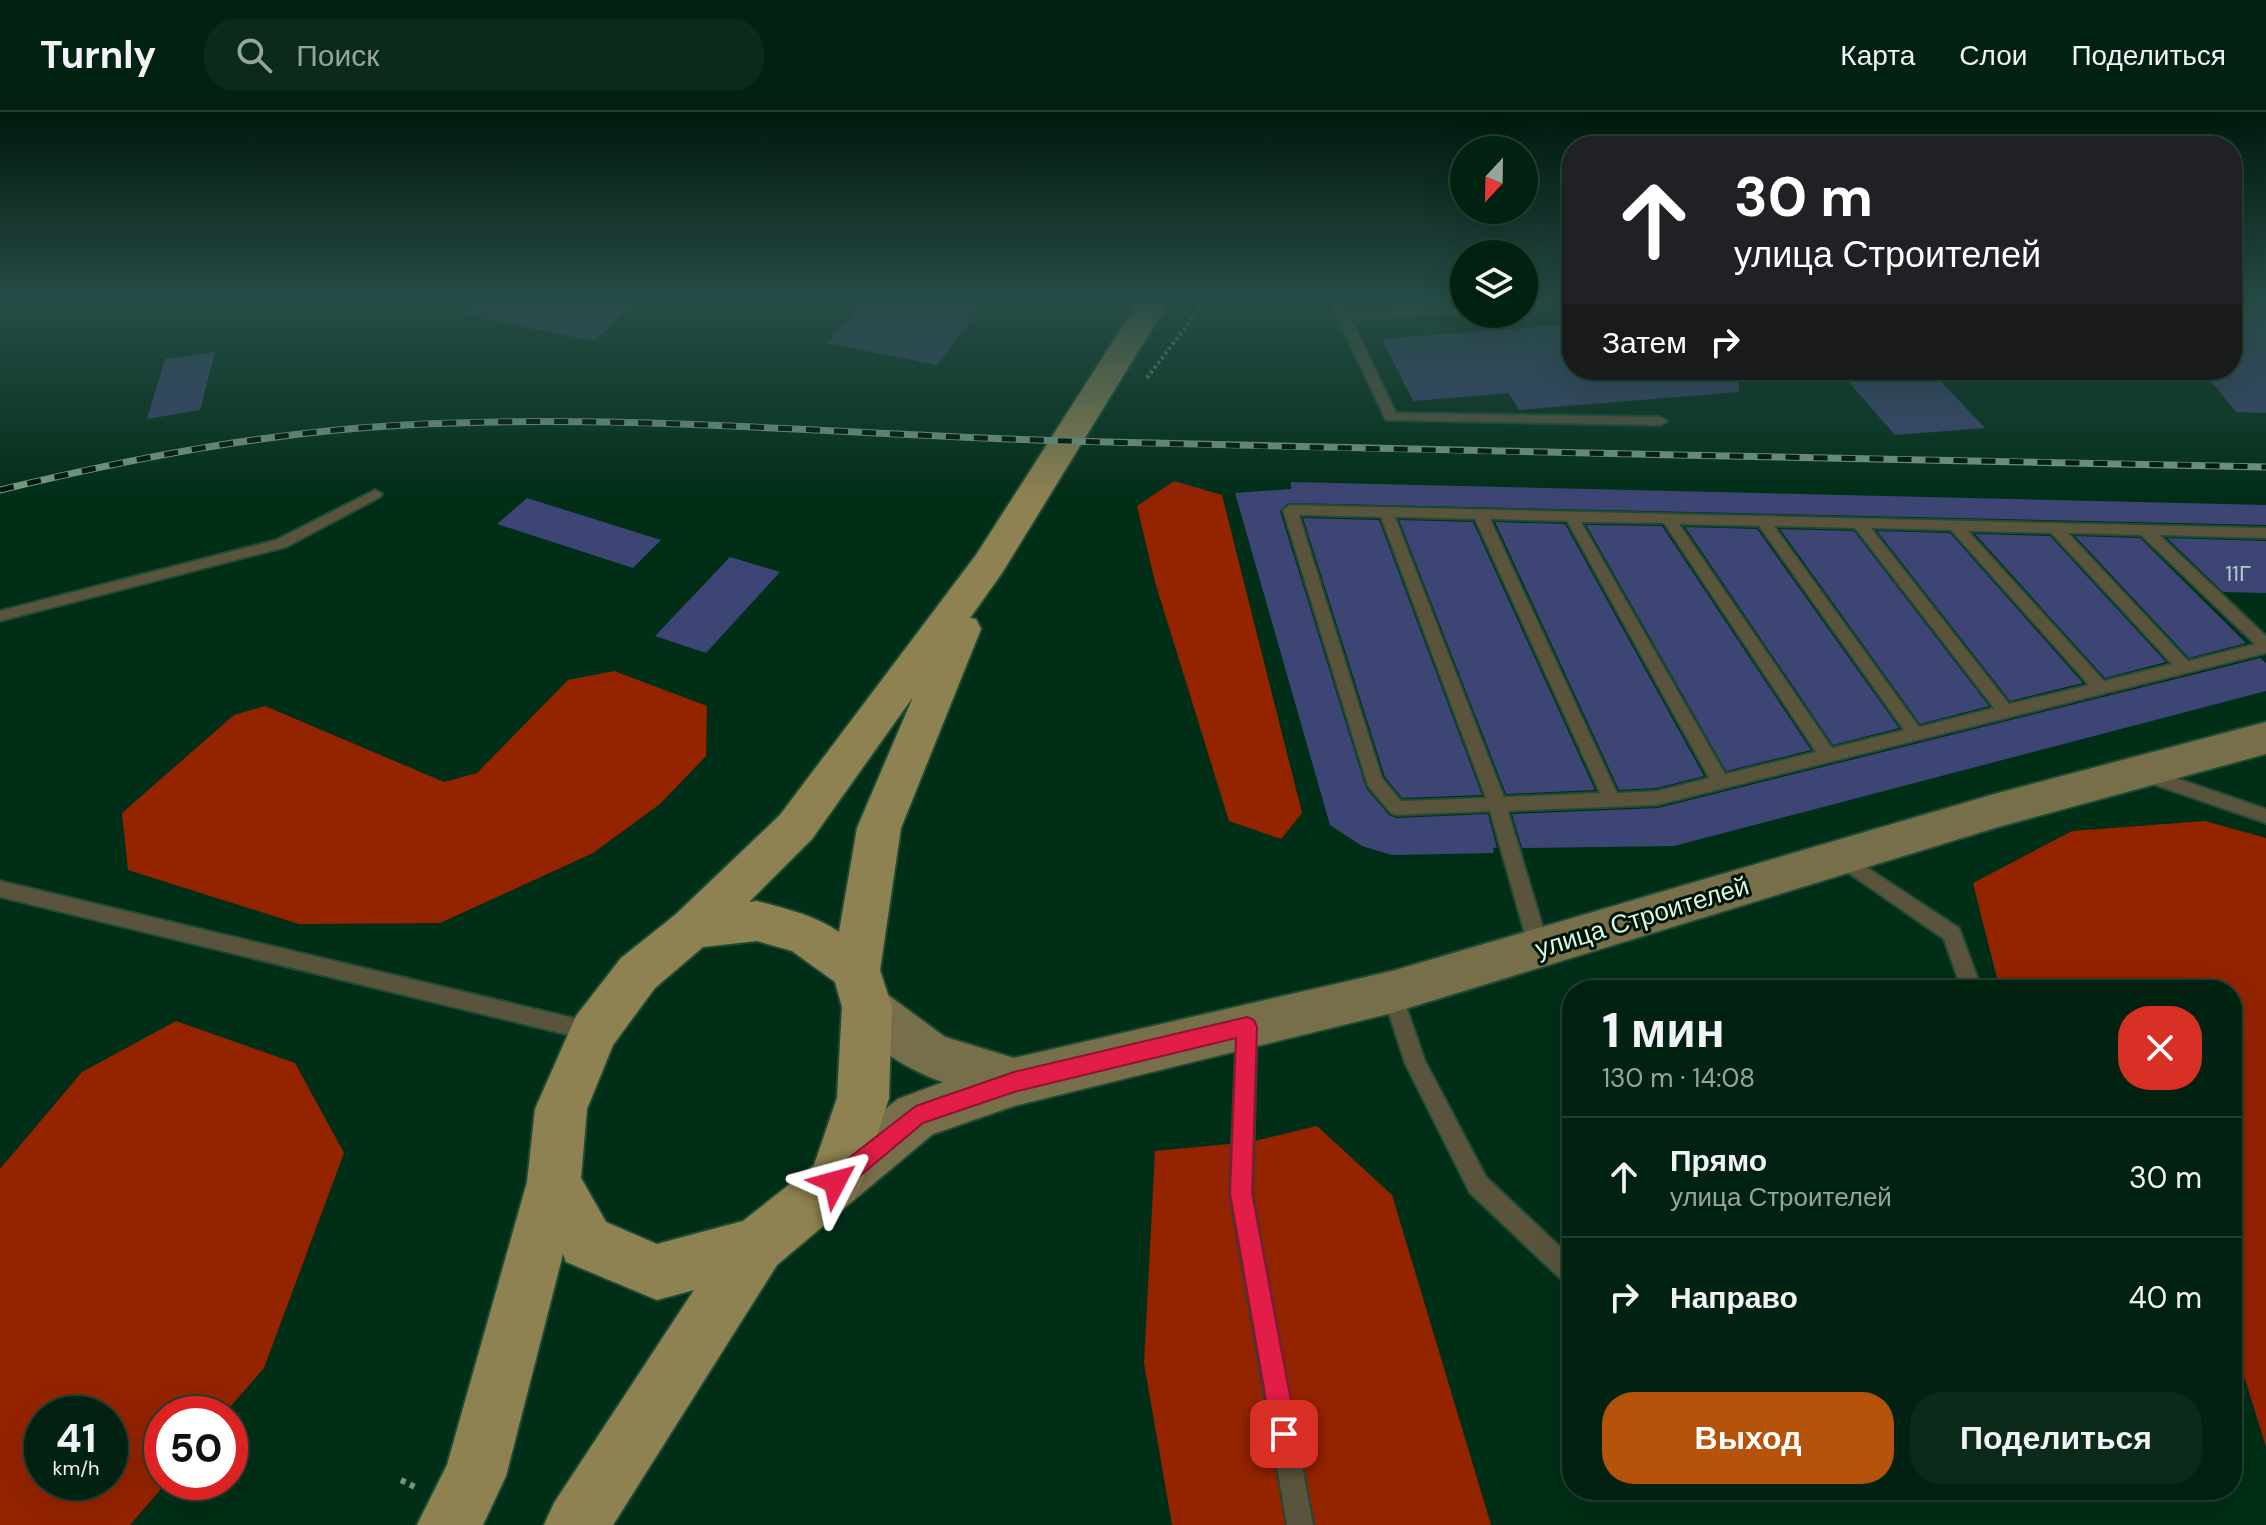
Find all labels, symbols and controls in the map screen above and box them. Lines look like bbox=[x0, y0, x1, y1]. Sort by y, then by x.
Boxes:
search box bbox=[204, 19, 764, 91]
text: Turnly bbox=[40, 30, 156, 80]
icon: search bbox=[232, 33, 276, 77]
text: Поиск bbox=[296, 36, 379, 75]
text: Карта bbox=[1840, 37, 1915, 74]
text: Слои bbox=[1959, 37, 2027, 74]
text: Поделиться bbox=[2071, 37, 2226, 74]
north arrow bbox=[1450, 136, 1538, 224]
map controls bbox=[1450, 136, 1538, 328]
text: 30 m bbox=[1734, 160, 1873, 233]
icon: ahead bbox=[1602, 168, 1706, 272]
text: улица Строителей bbox=[1734, 231, 2041, 278]
button: layers bbox=[1450, 240, 1538, 328]
icon: right bbox=[1703, 320, 1747, 364]
text: Затем bbox=[1602, 323, 1687, 362]
house number: 11Г bbox=[2225, 559, 2251, 588]
street label: улица Строителей bbox=[1531, 868, 1753, 966]
text: 1 мин bbox=[1602, 999, 1725, 1062]
button: close bbox=[2118, 1006, 2202, 1090]
text: 130 m · 14:08 bbox=[1602, 1061, 1755, 1095]
position arrow bbox=[793, 1140, 877, 1224]
text: Прямо bbox=[1670, 1141, 1767, 1180]
icon: ahead bbox=[1602, 1155, 1646, 1199]
text: 30 m bbox=[2129, 1158, 2202, 1197]
text: улица Строителей bbox=[1670, 1180, 1892, 1214]
icon: right bbox=[1602, 1275, 1646, 1319]
text: Направо bbox=[1670, 1278, 1798, 1317]
text: 40 m bbox=[2129, 1278, 2202, 1317]
button: Выход bbox=[1602, 1392, 1894, 1484]
button: Поделиться bbox=[1910, 1392, 2202, 1484]
speed limit sign: 50 bbox=[144, 1396, 248, 1500]
pin bbox=[1250, 1400, 1318, 1468]
text: 41 bbox=[56, 1412, 96, 1464]
icon: arrive bbox=[1262, 1412, 1306, 1456]
text: km/h bbox=[52, 1455, 100, 1481]

